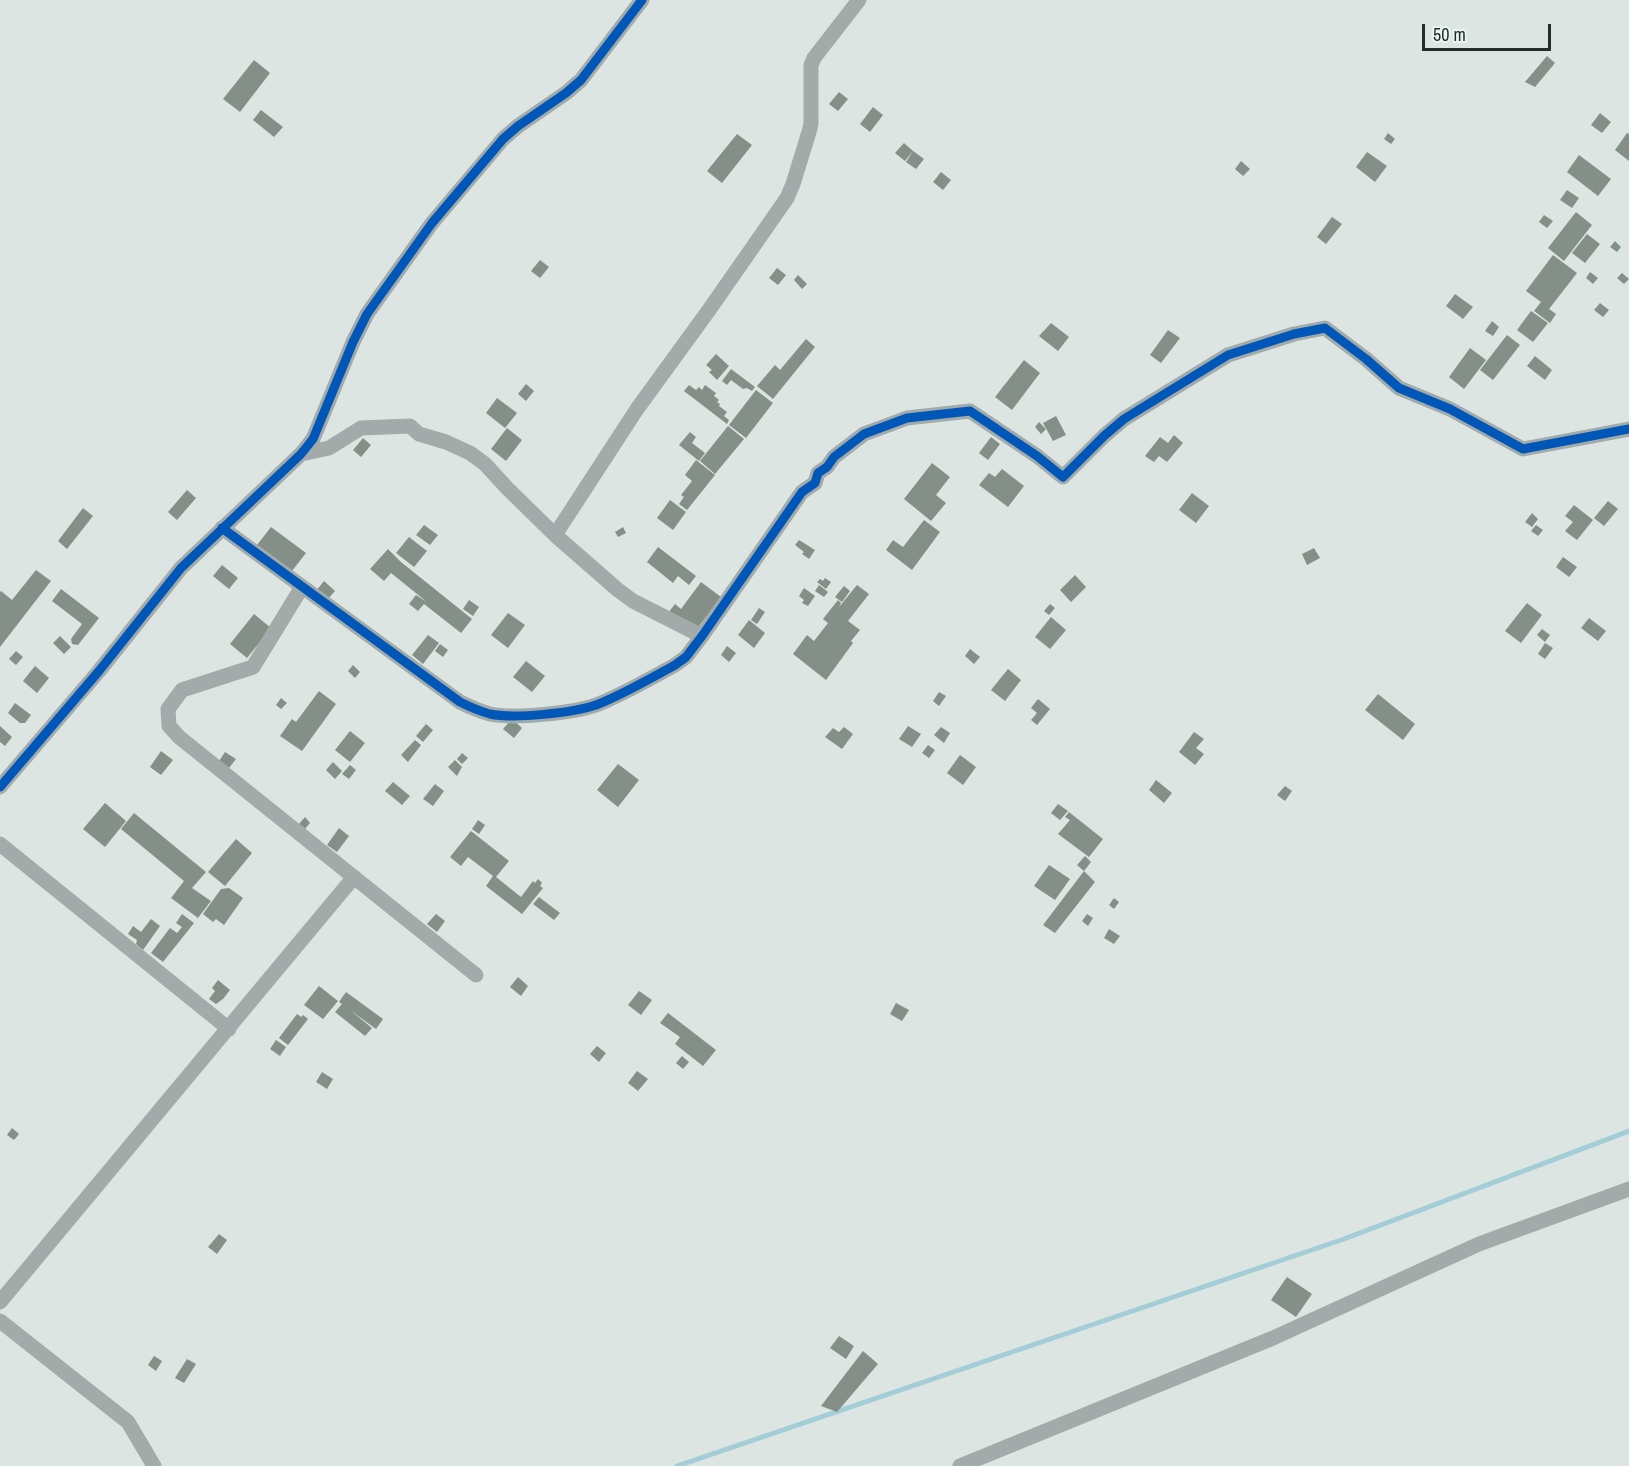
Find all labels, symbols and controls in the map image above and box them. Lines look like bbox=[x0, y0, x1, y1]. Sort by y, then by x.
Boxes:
scale bar bbox=[1425, 12, 1554, 50]
text: 50 m bbox=[1433, 22, 1466, 47]

